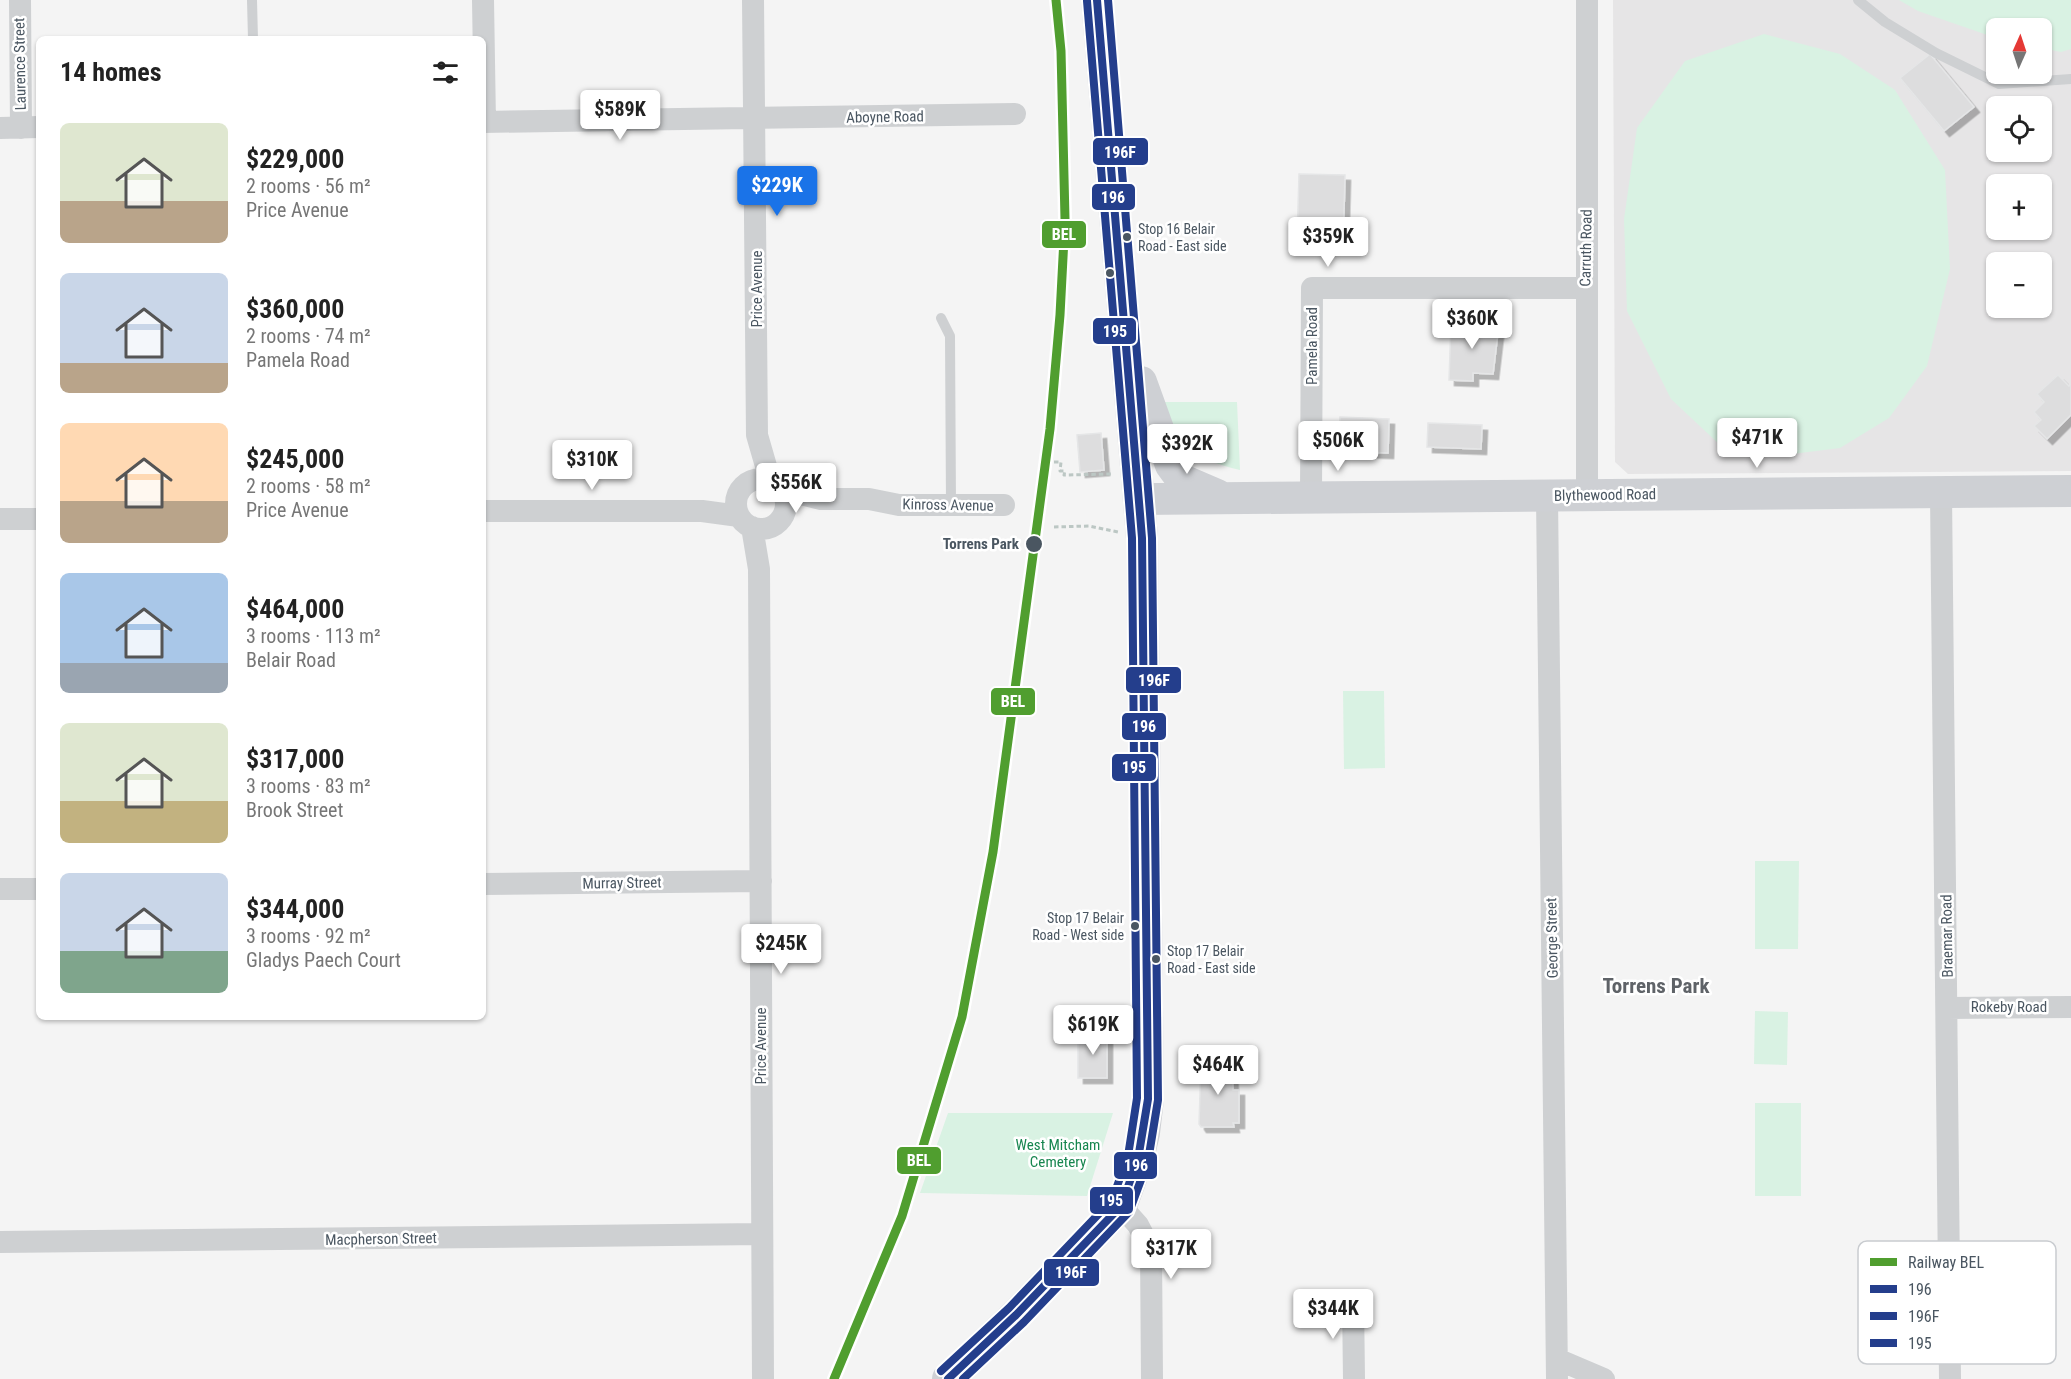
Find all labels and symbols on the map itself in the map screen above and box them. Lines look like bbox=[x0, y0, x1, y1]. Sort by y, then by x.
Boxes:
street label: Laurence Street bbox=[10, 17, 30, 111]
north arrow bbox=[1986, 18, 2052, 84]
pin: $589K bbox=[578, 90, 662, 141]
street label: Aboyne Road bbox=[846, 107, 924, 127]
line badge: 196F bbox=[1092, 137, 1149, 166]
text: 196F bbox=[1104, 143, 1136, 162]
pin: $229K bbox=[735, 166, 819, 217]
line badge: 196 bbox=[1091, 183, 1136, 211]
text: 196 bbox=[1101, 188, 1125, 207]
street label: Carruth Road bbox=[1576, 209, 1596, 287]
pin: $359K bbox=[1286, 217, 1370, 268]
line badge: BEL bbox=[1041, 220, 1087, 249]
place label: Stop 16 Belair Road - East side bbox=[1138, 221, 1227, 254]
text: BEL bbox=[1052, 225, 1077, 244]
marker: Stop 16 Belair Road - East side bbox=[1121, 231, 1133, 243]
street label: Price Avenue bbox=[748, 251, 766, 327]
unlabelled marker bbox=[1104, 267, 1116, 279]
pin: $360K bbox=[1430, 299, 1514, 350]
street label: Pamela Road bbox=[1303, 307, 1321, 385]
line badge: 195 bbox=[1092, 317, 1137, 345]
text: 195 bbox=[1103, 322, 1127, 341]
pin: $471K bbox=[1715, 418, 1799, 469]
pin: $506K bbox=[1296, 421, 1380, 472]
pin: $392K bbox=[1145, 424, 1229, 475]
pin: $310K bbox=[550, 440, 634, 491]
pin: $556K bbox=[754, 463, 838, 514]
street label: Blythewood Road bbox=[1554, 485, 1656, 505]
street label: Kinross Avenue bbox=[902, 495, 994, 515]
marker: Torrens Park bbox=[1024, 534, 1044, 554]
place label: Torrens Park bbox=[943, 535, 1020, 553]
line badge: 196F bbox=[1125, 666, 1182, 694]
text: 196F bbox=[1138, 671, 1170, 690]
line badge: BEL bbox=[990, 687, 1036, 716]
text: BEL bbox=[1001, 692, 1026, 711]
line badge: 196 bbox=[1121, 712, 1167, 741]
text: 196 bbox=[1132, 717, 1156, 736]
line badge: 195 bbox=[1111, 753, 1157, 782]
text: 195 bbox=[1122, 758, 1146, 777]
street label: Murray Street bbox=[582, 873, 662, 893]
street label: Braemar Road bbox=[1937, 894, 1957, 978]
street label: George Street bbox=[1542, 897, 1562, 979]
place label: Stop 17 Belair Road - West side bbox=[1032, 910, 1124, 943]
marker: Stop 17 Belair Road - West side bbox=[1129, 920, 1141, 932]
pin: $245K bbox=[739, 924, 823, 975]
place label: Stop 17 Belair Road - East side bbox=[1167, 943, 1256, 976]
marker: Stop 17 Belair Road - East side bbox=[1150, 953, 1162, 965]
district label: Torrens Park bbox=[1603, 974, 1710, 998]
street label: Rokeby Road bbox=[1971, 998, 2047, 1016]
pin: $619K bbox=[1051, 1005, 1135, 1056]
street label: Price Avenue bbox=[752, 1008, 770, 1084]
pin: $464K bbox=[1176, 1045, 1260, 1096]
park label: West Mitcham Cemetery bbox=[1016, 1136, 1100, 1171]
line badge: BEL bbox=[896, 1146, 942, 1175]
text: BEL bbox=[907, 1151, 932, 1170]
line badge: 196 bbox=[1113, 1151, 1158, 1180]
text: 196 bbox=[1124, 1156, 1148, 1175]
line badge: 195 bbox=[1089, 1186, 1134, 1215]
text: 195 bbox=[1099, 1191, 1123, 1210]
street label: Macpherson Street bbox=[325, 1229, 437, 1249]
pin: $317K bbox=[1129, 1229, 1213, 1280]
legend bbox=[1858, 1241, 2056, 1364]
text: Railway BEL bbox=[1908, 1253, 1984, 1272]
line badge: 196F bbox=[1043, 1258, 1100, 1287]
text: 196F bbox=[1055, 1263, 1087, 1282]
text: 196 bbox=[1908, 1280, 1932, 1299]
pin: $344K bbox=[1291, 1289, 1375, 1340]
text: 196F bbox=[1908, 1307, 1940, 1326]
text: 195 bbox=[1908, 1334, 1932, 1353]

